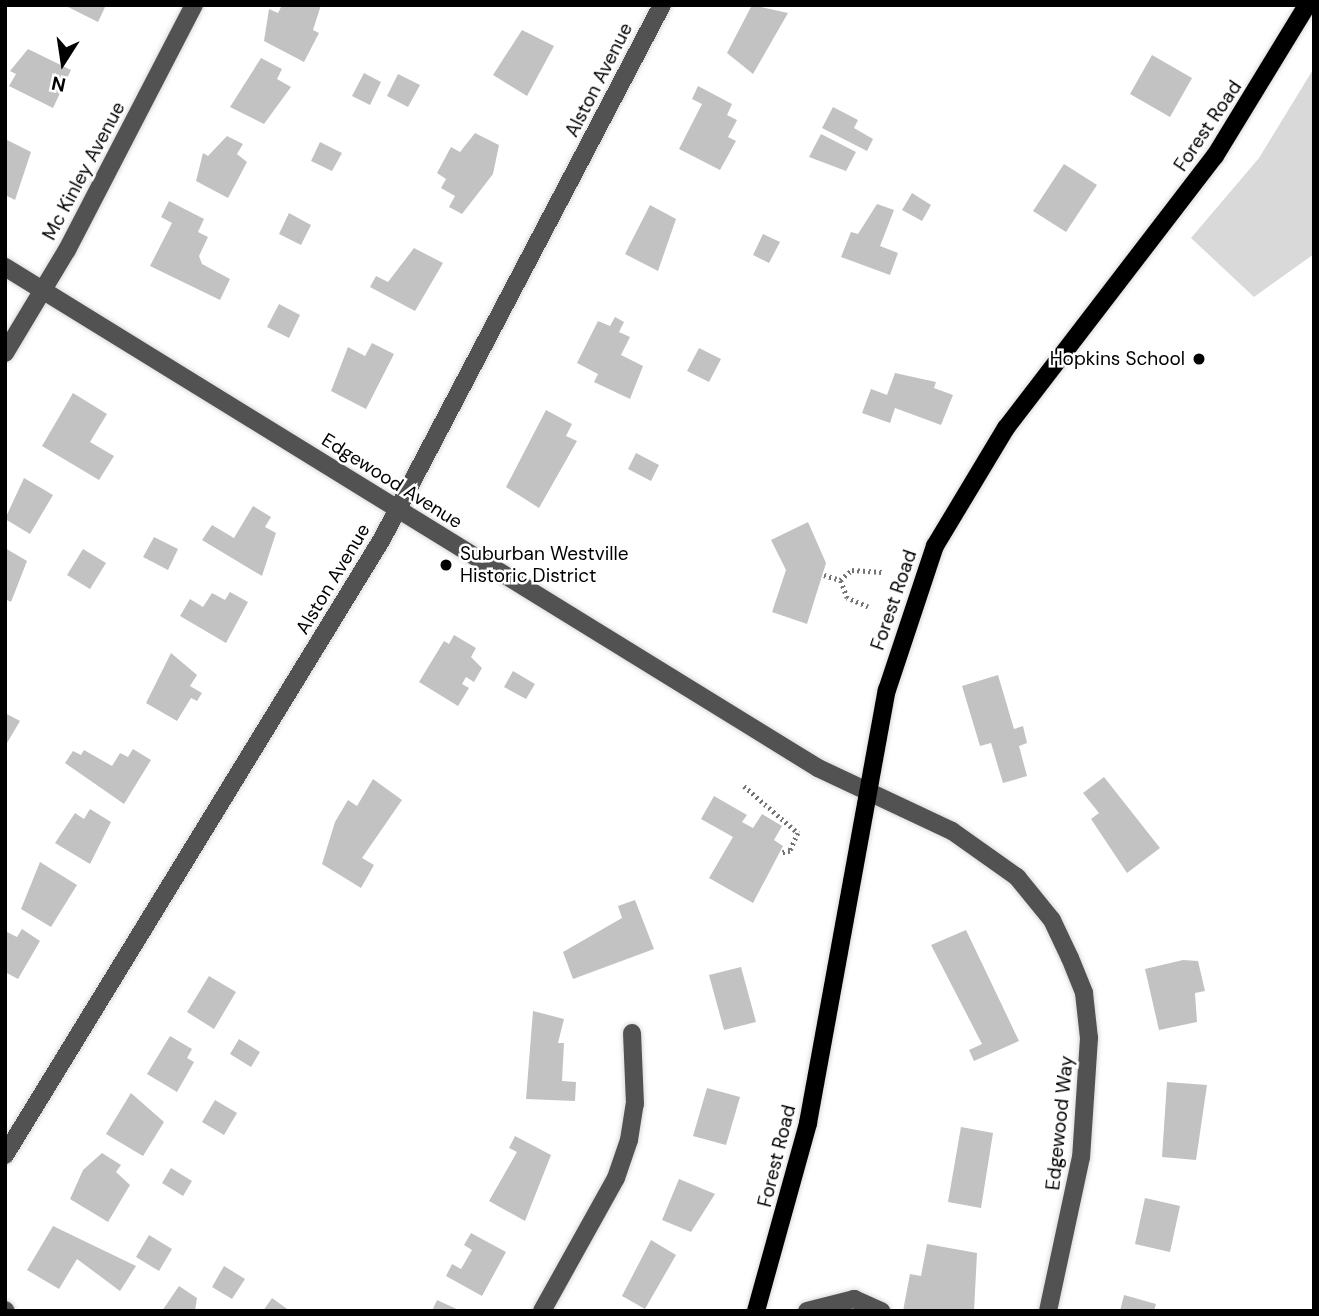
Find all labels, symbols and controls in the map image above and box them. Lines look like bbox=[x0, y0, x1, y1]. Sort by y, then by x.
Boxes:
street label: Alston Avenue bbox=[560, 19, 638, 141]
north arrow bbox=[28, 28, 98, 98]
text: N bbox=[49, 70, 68, 98]
street label: Forest Road bbox=[1169, 76, 1247, 176]
street label: Mc Kinley Avenue bbox=[38, 98, 130, 244]
place label: Hopkins School bbox=[1050, 348, 1185, 370]
marker: Hopkins School bbox=[1191, 351, 1207, 367]
street label: Edgewood Avenue bbox=[317, 429, 467, 533]
street label: Alston Avenue bbox=[291, 520, 375, 638]
place label: Suburban Westville Historic District bbox=[460, 543, 629, 587]
street label: Forest Road bbox=[866, 547, 922, 653]
marker: Suburban Westville Historic District bbox=[438, 557, 454, 573]
street label: Edgewood Way bbox=[1042, 1055, 1078, 1191]
street label: Forest Road bbox=[753, 1103, 801, 1209]

